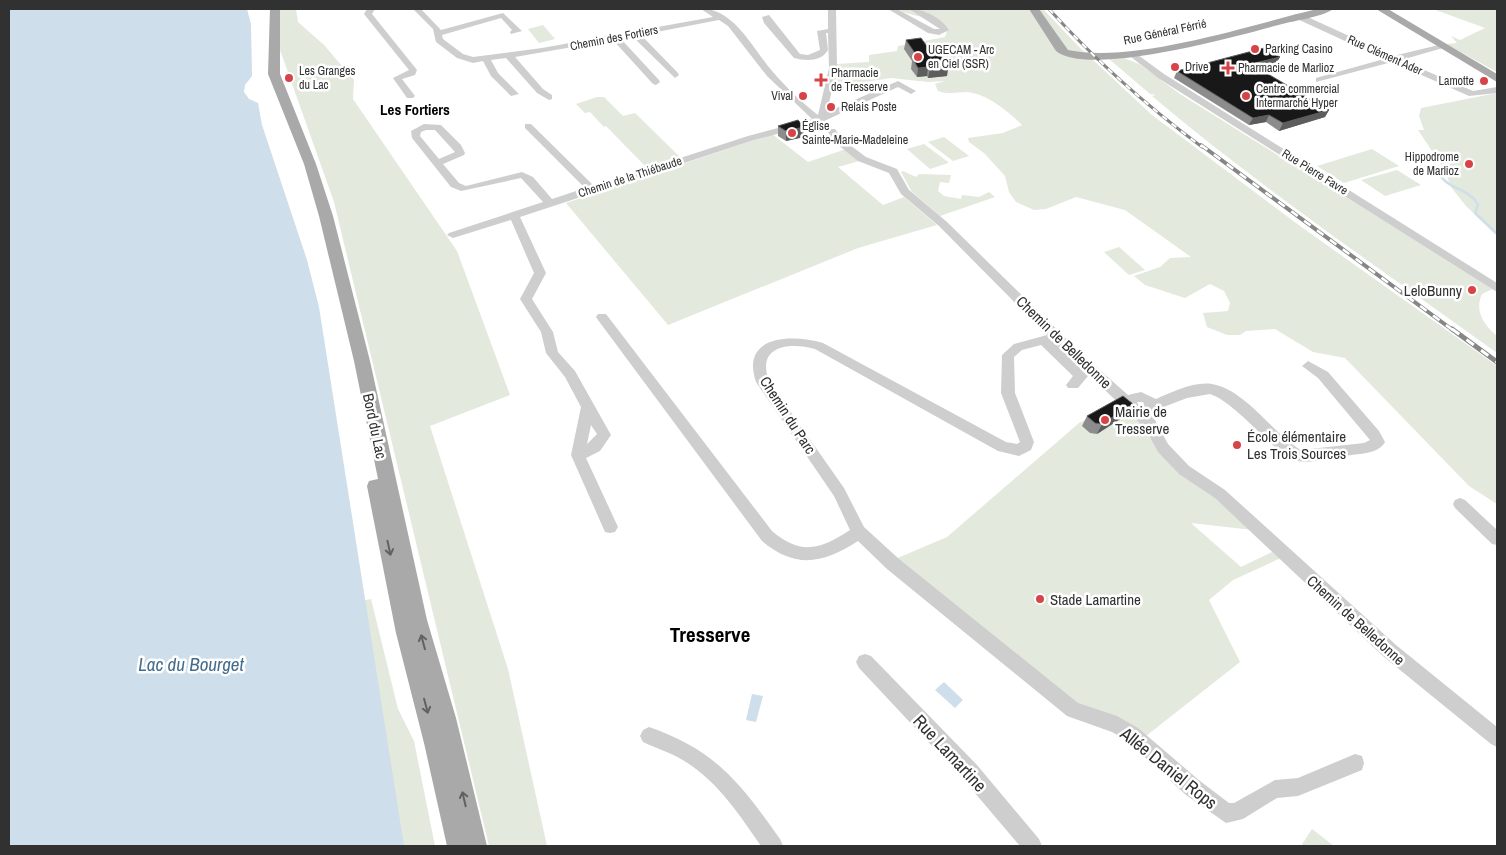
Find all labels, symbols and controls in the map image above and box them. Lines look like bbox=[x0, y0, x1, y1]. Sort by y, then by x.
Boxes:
street label: Rue Général Férrié bbox=[1122, 15, 1208, 49]
street label: Chemin des Fortiers bbox=[569, 22, 659, 54]
street label: Rue Clément Ader bbox=[1345, 31, 1426, 79]
place label: Parking Casino bbox=[1265, 41, 1333, 57]
place label: UGECAM - Arc en Ciel (SSR) bbox=[928, 42, 994, 72]
marker: Parking Casino bbox=[1249, 43, 1261, 55]
marker: UGECAM - Arc en Ciel (SSR) bbox=[912, 51, 924, 63]
place label: Drive bbox=[1185, 59, 1209, 75]
place label: Pharmacie de Marlioz bbox=[1238, 60, 1334, 76]
marker: Drive bbox=[1169, 61, 1181, 73]
marker: Pharmacie de Marlioz bbox=[1222, 62, 1234, 74]
place label: Les Granges du Lac bbox=[299, 63, 355, 93]
place label: Pharmacie de Tresserve bbox=[831, 65, 888, 95]
marker: Les Granges du Lac bbox=[283, 72, 295, 84]
place label: Lamotte bbox=[1438, 73, 1474, 89]
marker: Pharmacie de Tresserve bbox=[815, 74, 827, 86]
marker: Lamotte bbox=[1478, 75, 1490, 87]
place label: Centre commercial Intermarché Hyper bbox=[1256, 81, 1339, 111]
place label: Vival bbox=[771, 88, 793, 104]
marker: Vival bbox=[797, 90, 809, 102]
marker: Centre commercial Intermarché Hyper bbox=[1240, 90, 1252, 102]
district label: Les Fortiers bbox=[380, 99, 450, 120]
place label: Relais Poste bbox=[841, 99, 897, 115]
marker: Relais Poste bbox=[825, 101, 837, 113]
place label: Église Sainte-Marie-Madeleine bbox=[802, 118, 908, 148]
marker: Église Sainte-Marie-Madeleine bbox=[786, 127, 798, 139]
street label: Rue Pierre Favre bbox=[1279, 145, 1351, 199]
place label: Hippodrome de Marlioz bbox=[1405, 149, 1459, 179]
street label: Chemin de la Thiébaude bbox=[576, 153, 684, 201]
marker: Hippodrome de Marlioz bbox=[1463, 158, 1475, 170]
place label: LeloBunny bbox=[1404, 280, 1463, 301]
marker: LeloBunny bbox=[1466, 284, 1478, 296]
street label: Chemin de Belledonne bbox=[1012, 291, 1116, 393]
street label: Chemin du Parc bbox=[755, 372, 821, 458]
street label: Bord du Lac bbox=[358, 391, 392, 461]
place label: Mairie de Tresserve bbox=[1115, 401, 1169, 439]
marker: Mairie de Tresserve bbox=[1099, 414, 1111, 426]
place label: École élémentaire Les Trois Sources bbox=[1247, 426, 1346, 464]
marker: École élémentaire Les Trois Sources bbox=[1231, 439, 1243, 451]
one-way arrow bbox=[385, 540, 394, 556]
street label: Chemin de Belledonne bbox=[1302, 570, 1410, 670]
place label: Stade Lamartine bbox=[1050, 589, 1141, 610]
marker: Stade Lamartine bbox=[1034, 593, 1046, 605]
district label: Tresserve bbox=[670, 620, 750, 649]
one-way arrow bbox=[418, 634, 428, 650]
water label: Lac du Bourget bbox=[138, 651, 245, 677]
one-way arrow bbox=[421, 698, 431, 714]
street label: Rue Lamartine bbox=[908, 709, 992, 797]
street label: Allée Daniel Rops bbox=[1114, 720, 1223, 815]
one-way arrow bbox=[459, 791, 468, 807]

